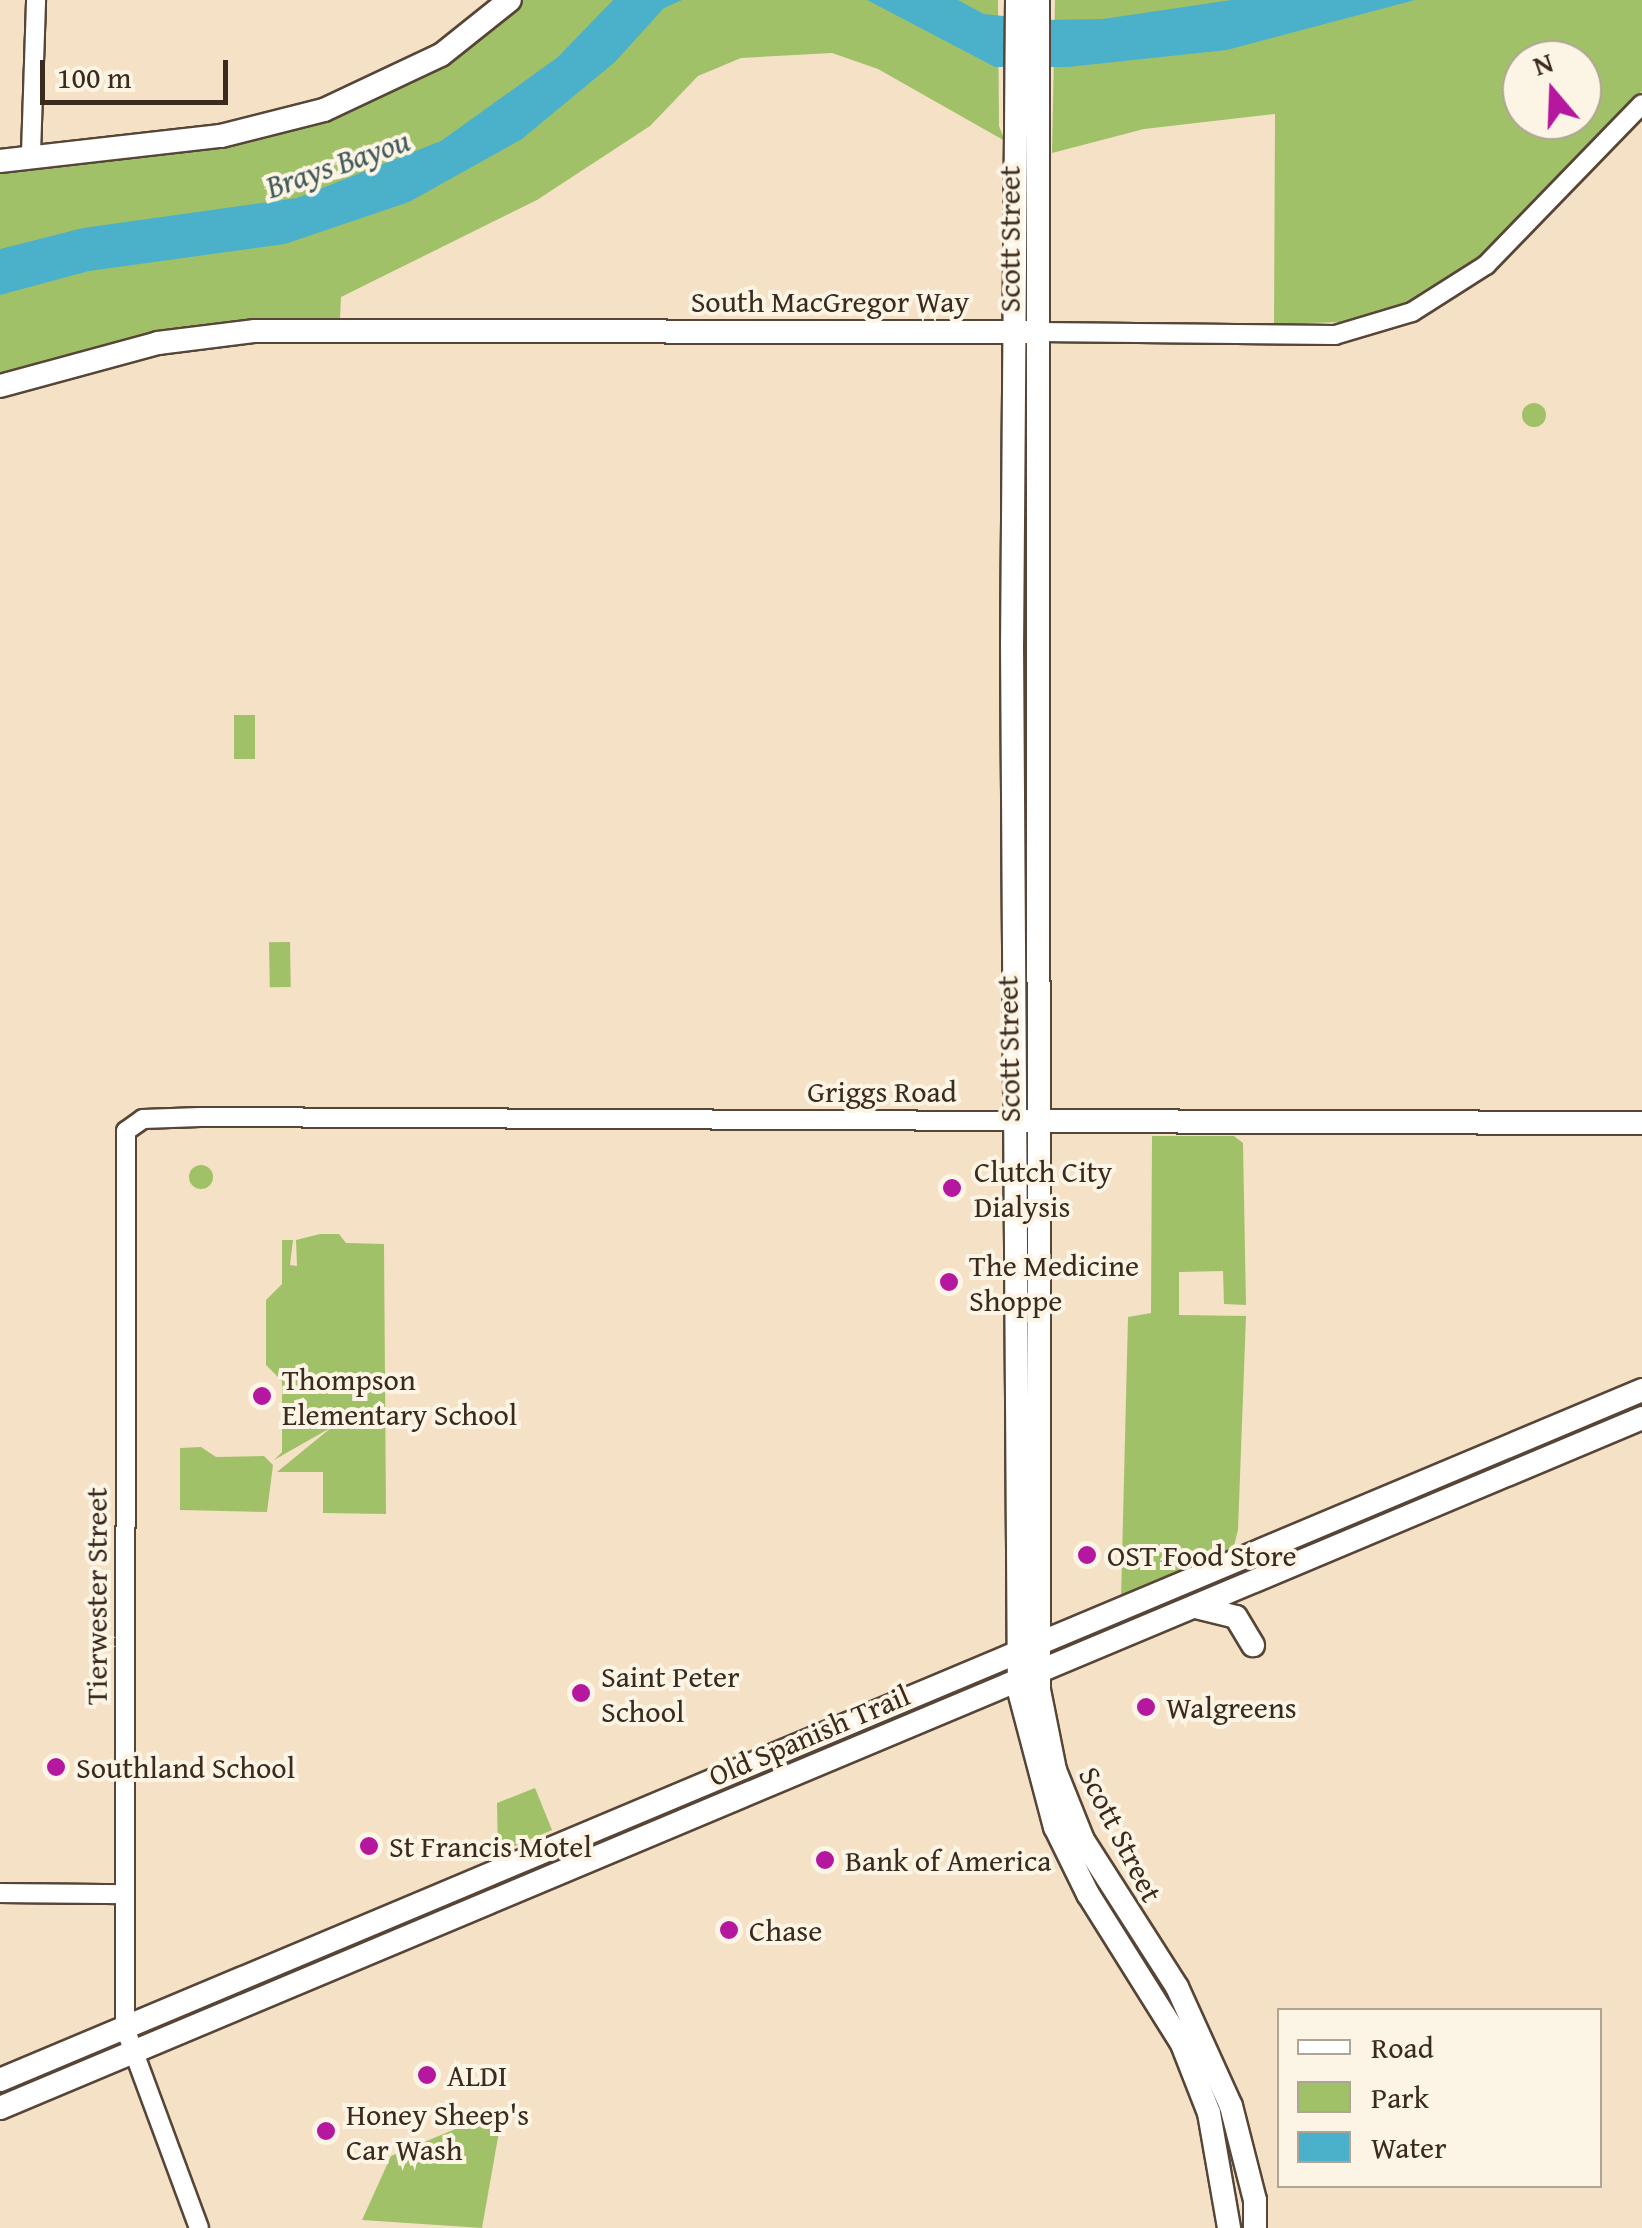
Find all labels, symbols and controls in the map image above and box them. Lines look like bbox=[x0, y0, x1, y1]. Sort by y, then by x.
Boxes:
scale bar bbox=[45, 40, 232, 102]
north arrow bbox=[1502, 40, 1602, 140]
text: N bbox=[1527, 41, 1558, 85]
text: 100 m bbox=[57, 55, 131, 99]
water label: Brays Bayou bbox=[261, 121, 415, 207]
street label: Scott Street bbox=[991, 166, 1027, 312]
street label: South MacGregor Way bbox=[691, 283, 969, 319]
street label: Scott Street bbox=[989, 975, 1027, 1123]
street label: Griggs Road bbox=[807, 1073, 957, 1109]
place label: Clutch City Dialysis bbox=[974, 1153, 1112, 1224]
marker: Clutch City Dialysis bbox=[939, 1175, 965, 1201]
place label: The Medicine Shoppe bbox=[969, 1247, 1139, 1318]
marker: The Medicine Shoppe bbox=[938, 1271, 960, 1293]
place label: Thompson Elementary School bbox=[282, 1361, 517, 1432]
marker: Thompson Elementary School bbox=[251, 1385, 273, 1407]
street label: Tierwester Street bbox=[78, 1487, 114, 1705]
place label: OST Food Store bbox=[1107, 1537, 1297, 1573]
marker: OST Food Store bbox=[1076, 1544, 1098, 1566]
place label: Saint Peter School bbox=[601, 1658, 740, 1728]
street label: Old Spanish Trail bbox=[703, 1676, 915, 1794]
marker: Saint Peter School bbox=[570, 1682, 592, 1704]
place label: Walgreens bbox=[1166, 1689, 1297, 1725]
marker: Walgreens bbox=[1135, 1696, 1157, 1718]
place label: Southland School bbox=[76, 1749, 295, 1785]
marker: Southland School bbox=[45, 1756, 67, 1778]
street label: Scott Street bbox=[1072, 1760, 1170, 1908]
place label: St Francis Motel bbox=[389, 1828, 592, 1864]
marker: St Francis Motel bbox=[358, 1835, 380, 1857]
place label: Bank of America bbox=[845, 1842, 1051, 1878]
marker: Bank of America bbox=[814, 1849, 836, 1871]
place label: Chase bbox=[749, 1912, 822, 1948]
marker: Chase bbox=[718, 1919, 740, 1941]
legend bbox=[1277, 2008, 1602, 2188]
text: Road bbox=[1371, 2025, 1434, 2069]
place label: ALDI bbox=[447, 2057, 507, 2093]
marker: ALDI bbox=[416, 2064, 438, 2086]
text: Park bbox=[1371, 2075, 1429, 2119]
place label: Honey Sheep's Car Wash bbox=[346, 2096, 529, 2166]
marker: Honey Sheep's Car Wash bbox=[315, 2120, 337, 2142]
text: Water bbox=[1371, 2125, 1447, 2169]

